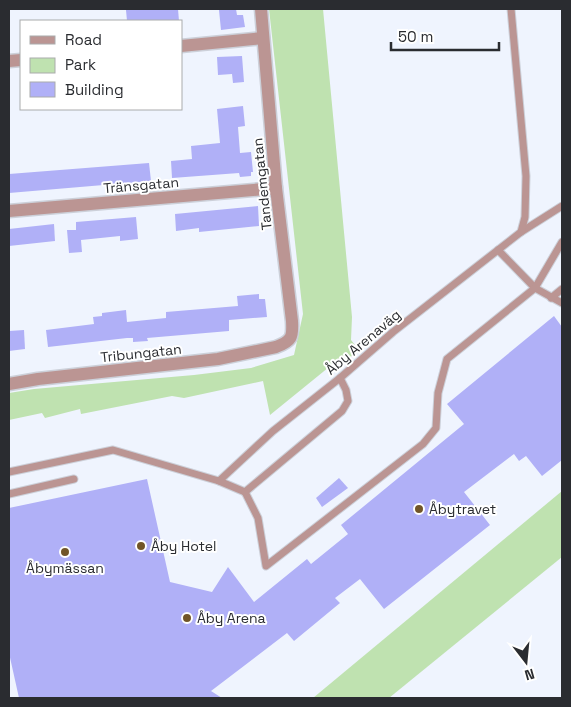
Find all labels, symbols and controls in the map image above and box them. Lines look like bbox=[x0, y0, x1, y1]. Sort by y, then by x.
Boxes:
legend bbox=[20, 20, 182, 110]
scale bar bbox=[391, 20, 498, 52]
text: 50 m bbox=[398, 27, 433, 46]
text: Road bbox=[65, 30, 102, 49]
text: Park bbox=[65, 55, 96, 74]
text: Building bbox=[65, 80, 124, 99]
street label: Tandemgatan bbox=[248, 137, 276, 231]
street label: Tränsgatan bbox=[102, 173, 180, 197]
street label: Åby Arenaväg bbox=[322, 305, 404, 379]
street label: Tribungatan bbox=[99, 340, 183, 366]
place label: Åbytravet bbox=[429, 500, 496, 518]
marker: Åbytravet bbox=[413, 503, 425, 515]
place label: Åby Hotel bbox=[151, 537, 216, 555]
marker: Åby Hotel bbox=[135, 540, 147, 552]
marker: Åbymässan bbox=[59, 546, 71, 558]
place label: Åbymässan bbox=[26, 559, 104, 577]
place label: Åby Arena bbox=[197, 609, 266, 627]
marker: Åby Arena bbox=[181, 612, 193, 624]
north arrow bbox=[501, 637, 551, 687]
text: N bbox=[523, 665, 537, 684]

